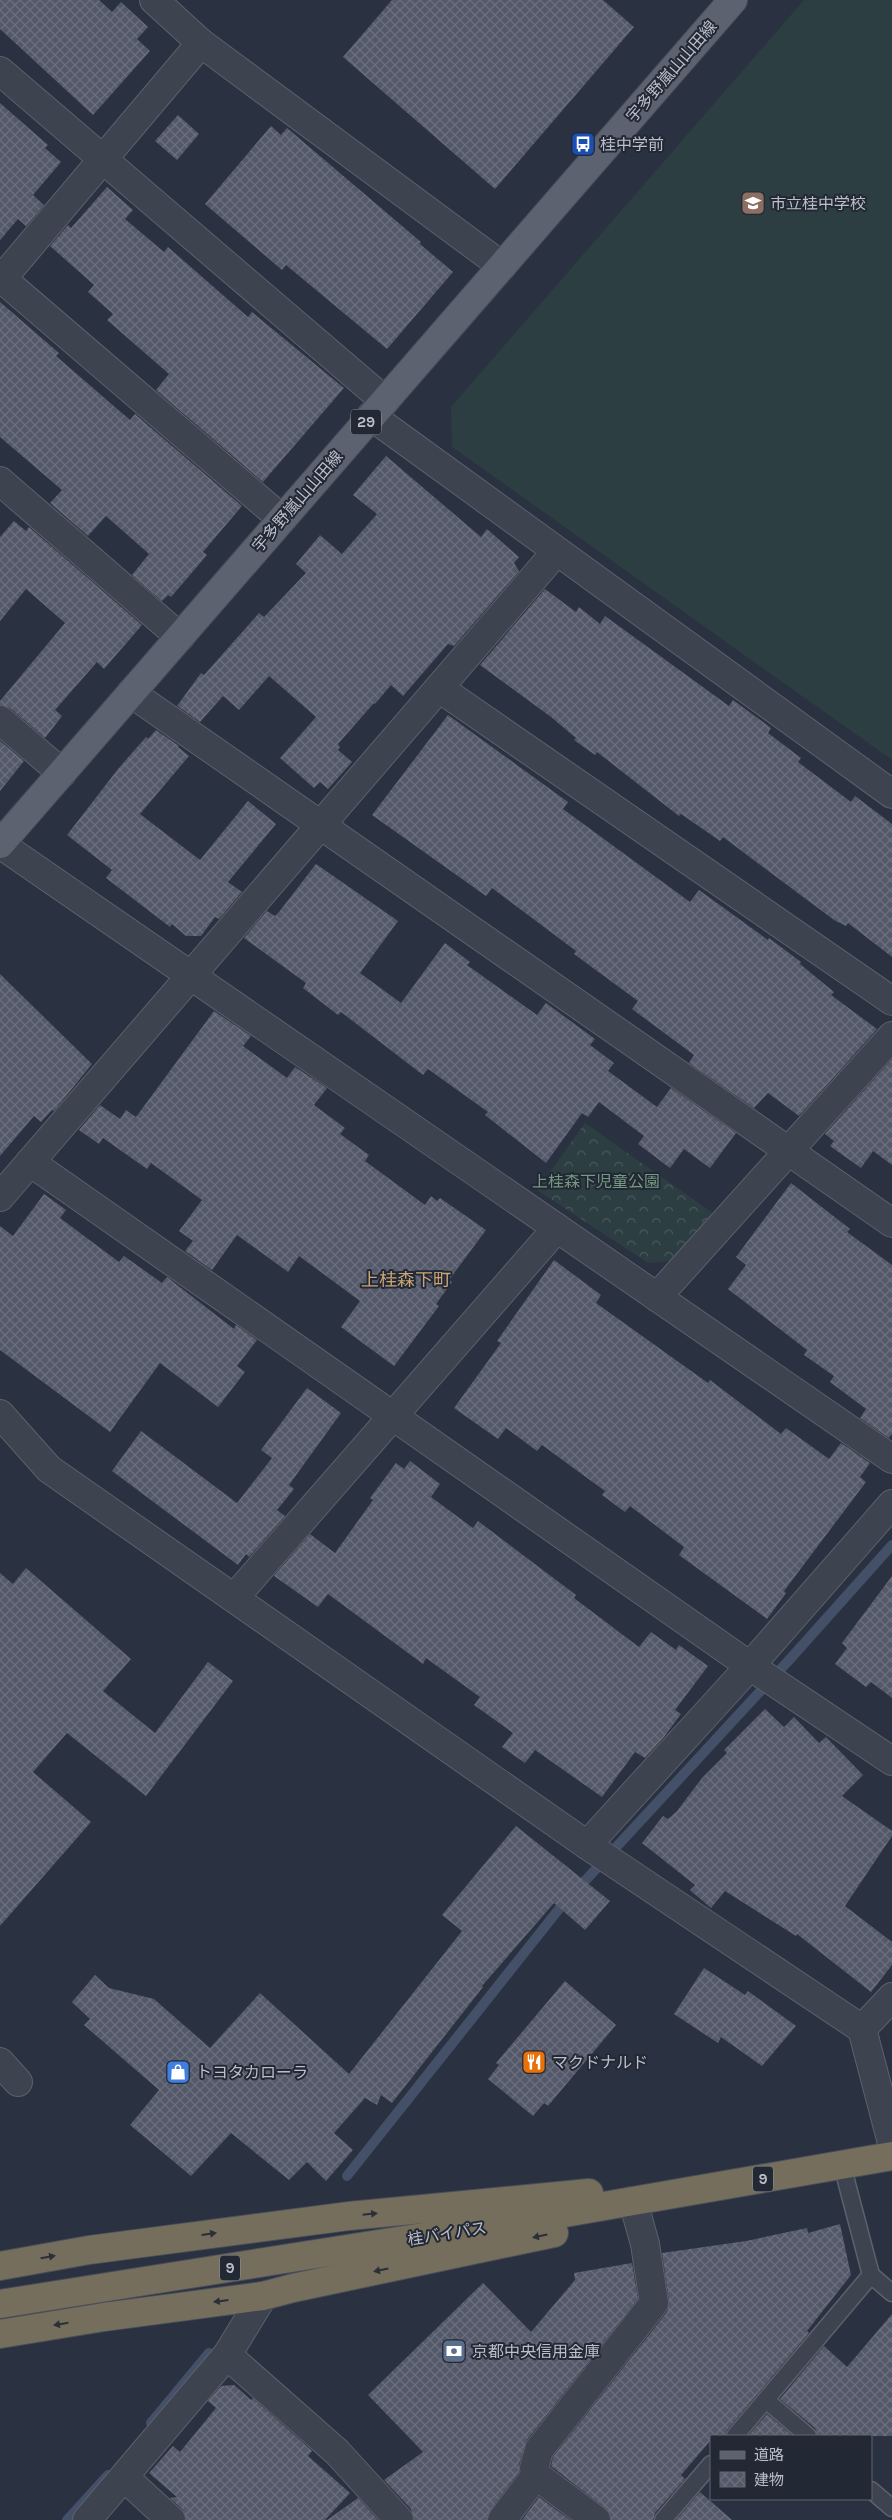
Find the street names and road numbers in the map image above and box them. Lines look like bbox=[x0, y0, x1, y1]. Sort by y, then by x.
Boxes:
street label: 宇多野嵐山山田線 bbox=[622, 17, 721, 126]
road number: 29 bbox=[351, 410, 381, 434]
street label: 宇多野嵐山山田線 bbox=[248, 447, 347, 556]
road number: 9 bbox=[753, 2166, 773, 2192]
street label: 桂バイパス bbox=[406, 2218, 488, 2249]
road number: 9 bbox=[220, 2256, 240, 2280]

